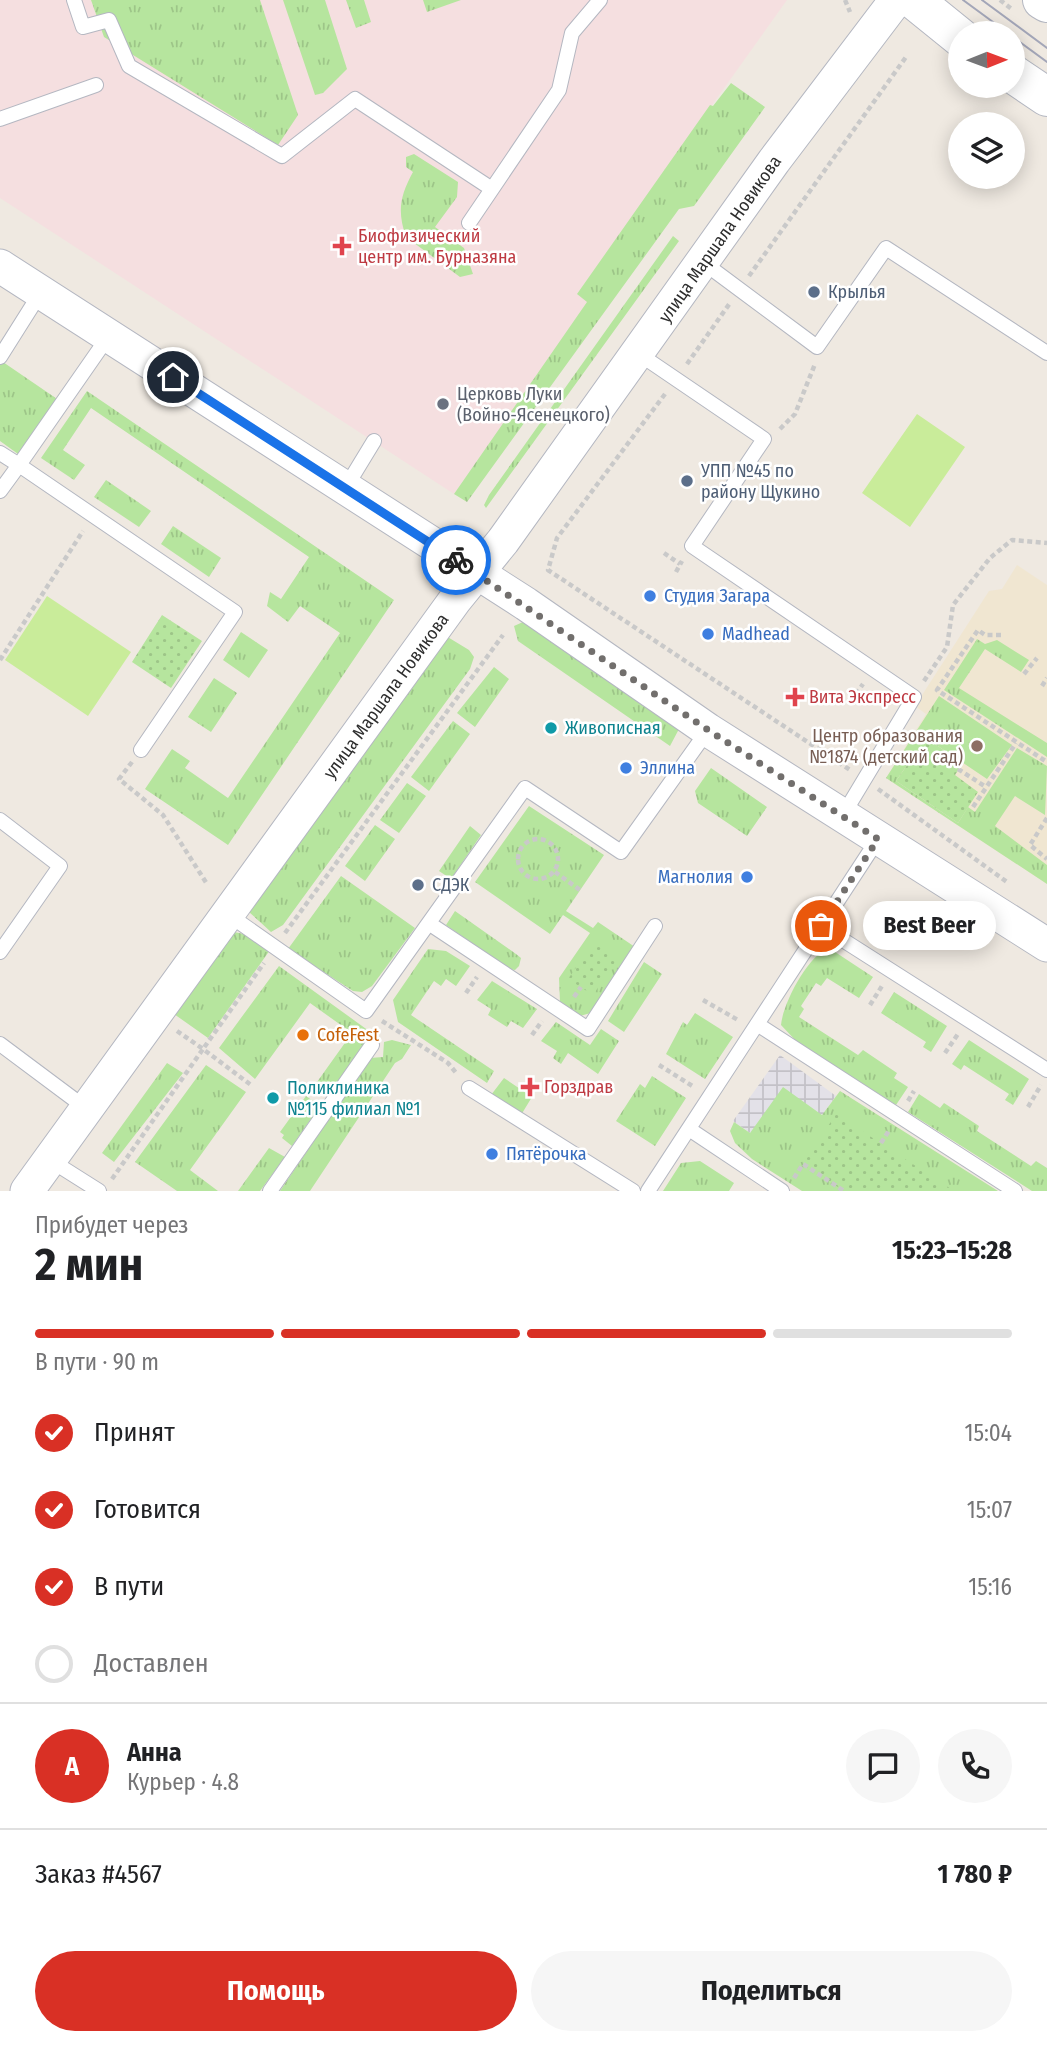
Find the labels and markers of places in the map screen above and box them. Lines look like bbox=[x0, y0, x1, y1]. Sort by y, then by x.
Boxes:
place label: Биофизический центр им. Бурназяна bbox=[358, 225, 516, 268]
marker: Биофизический центр им. Бурназяна bbox=[332, 236, 352, 256]
place label: Крылья bbox=[828, 281, 886, 303]
marker: Крылья bbox=[806, 284, 822, 300]
pin bbox=[143, 347, 203, 407]
place label: Церковь Луки (Войно-Ясенецкого) bbox=[457, 383, 610, 426]
marker: Церковь Луки (Войно-Ясенецкого) bbox=[435, 396, 451, 412]
place label: УПП №45 по району Щукино bbox=[700, 460, 820, 503]
marker: УПП №45 по району Щукино bbox=[679, 473, 695, 489]
place label: Студия Загара bbox=[664, 585, 770, 607]
marker: Студия Загара bbox=[642, 588, 658, 604]
place label: Madhead bbox=[722, 623, 790, 645]
marker: Madhead bbox=[700, 626, 716, 642]
place label: Вита Экспресс bbox=[809, 686, 916, 708]
marker: Вита Экспресс bbox=[787, 689, 803, 705]
place label: Живописная bbox=[565, 717, 661, 739]
marker: Живописная bbox=[543, 720, 559, 736]
place label: Центр образования №1874 (детский сад) bbox=[809, 725, 963, 768]
marker: Центр образования №1874 (детский сад) bbox=[969, 738, 985, 754]
place label: Эллина bbox=[640, 757, 695, 779]
marker: Эллина bbox=[618, 760, 634, 776]
place label: Магнолия bbox=[658, 866, 733, 888]
marker: Магнолия bbox=[739, 869, 755, 885]
place label: СДЭК bbox=[432, 874, 470, 896]
marker: СДЭК bbox=[410, 877, 426, 893]
pin bbox=[791, 896, 851, 956]
callout: Best Beer bbox=[863, 902, 996, 950]
place label: CofeFest bbox=[317, 1024, 379, 1046]
marker: CofeFest bbox=[295, 1027, 311, 1043]
place label: Горздрав bbox=[544, 1076, 613, 1098]
place label: Поликлиника №115 филиал №1 bbox=[287, 1077, 421, 1120]
marker: Горздрав bbox=[522, 1079, 538, 1095]
marker: Поликлиника №115 филиал №1 bbox=[265, 1090, 281, 1106]
place label: Пятёрочка bbox=[506, 1143, 587, 1165]
marker: Пятёрочка bbox=[484, 1146, 500, 1162]

